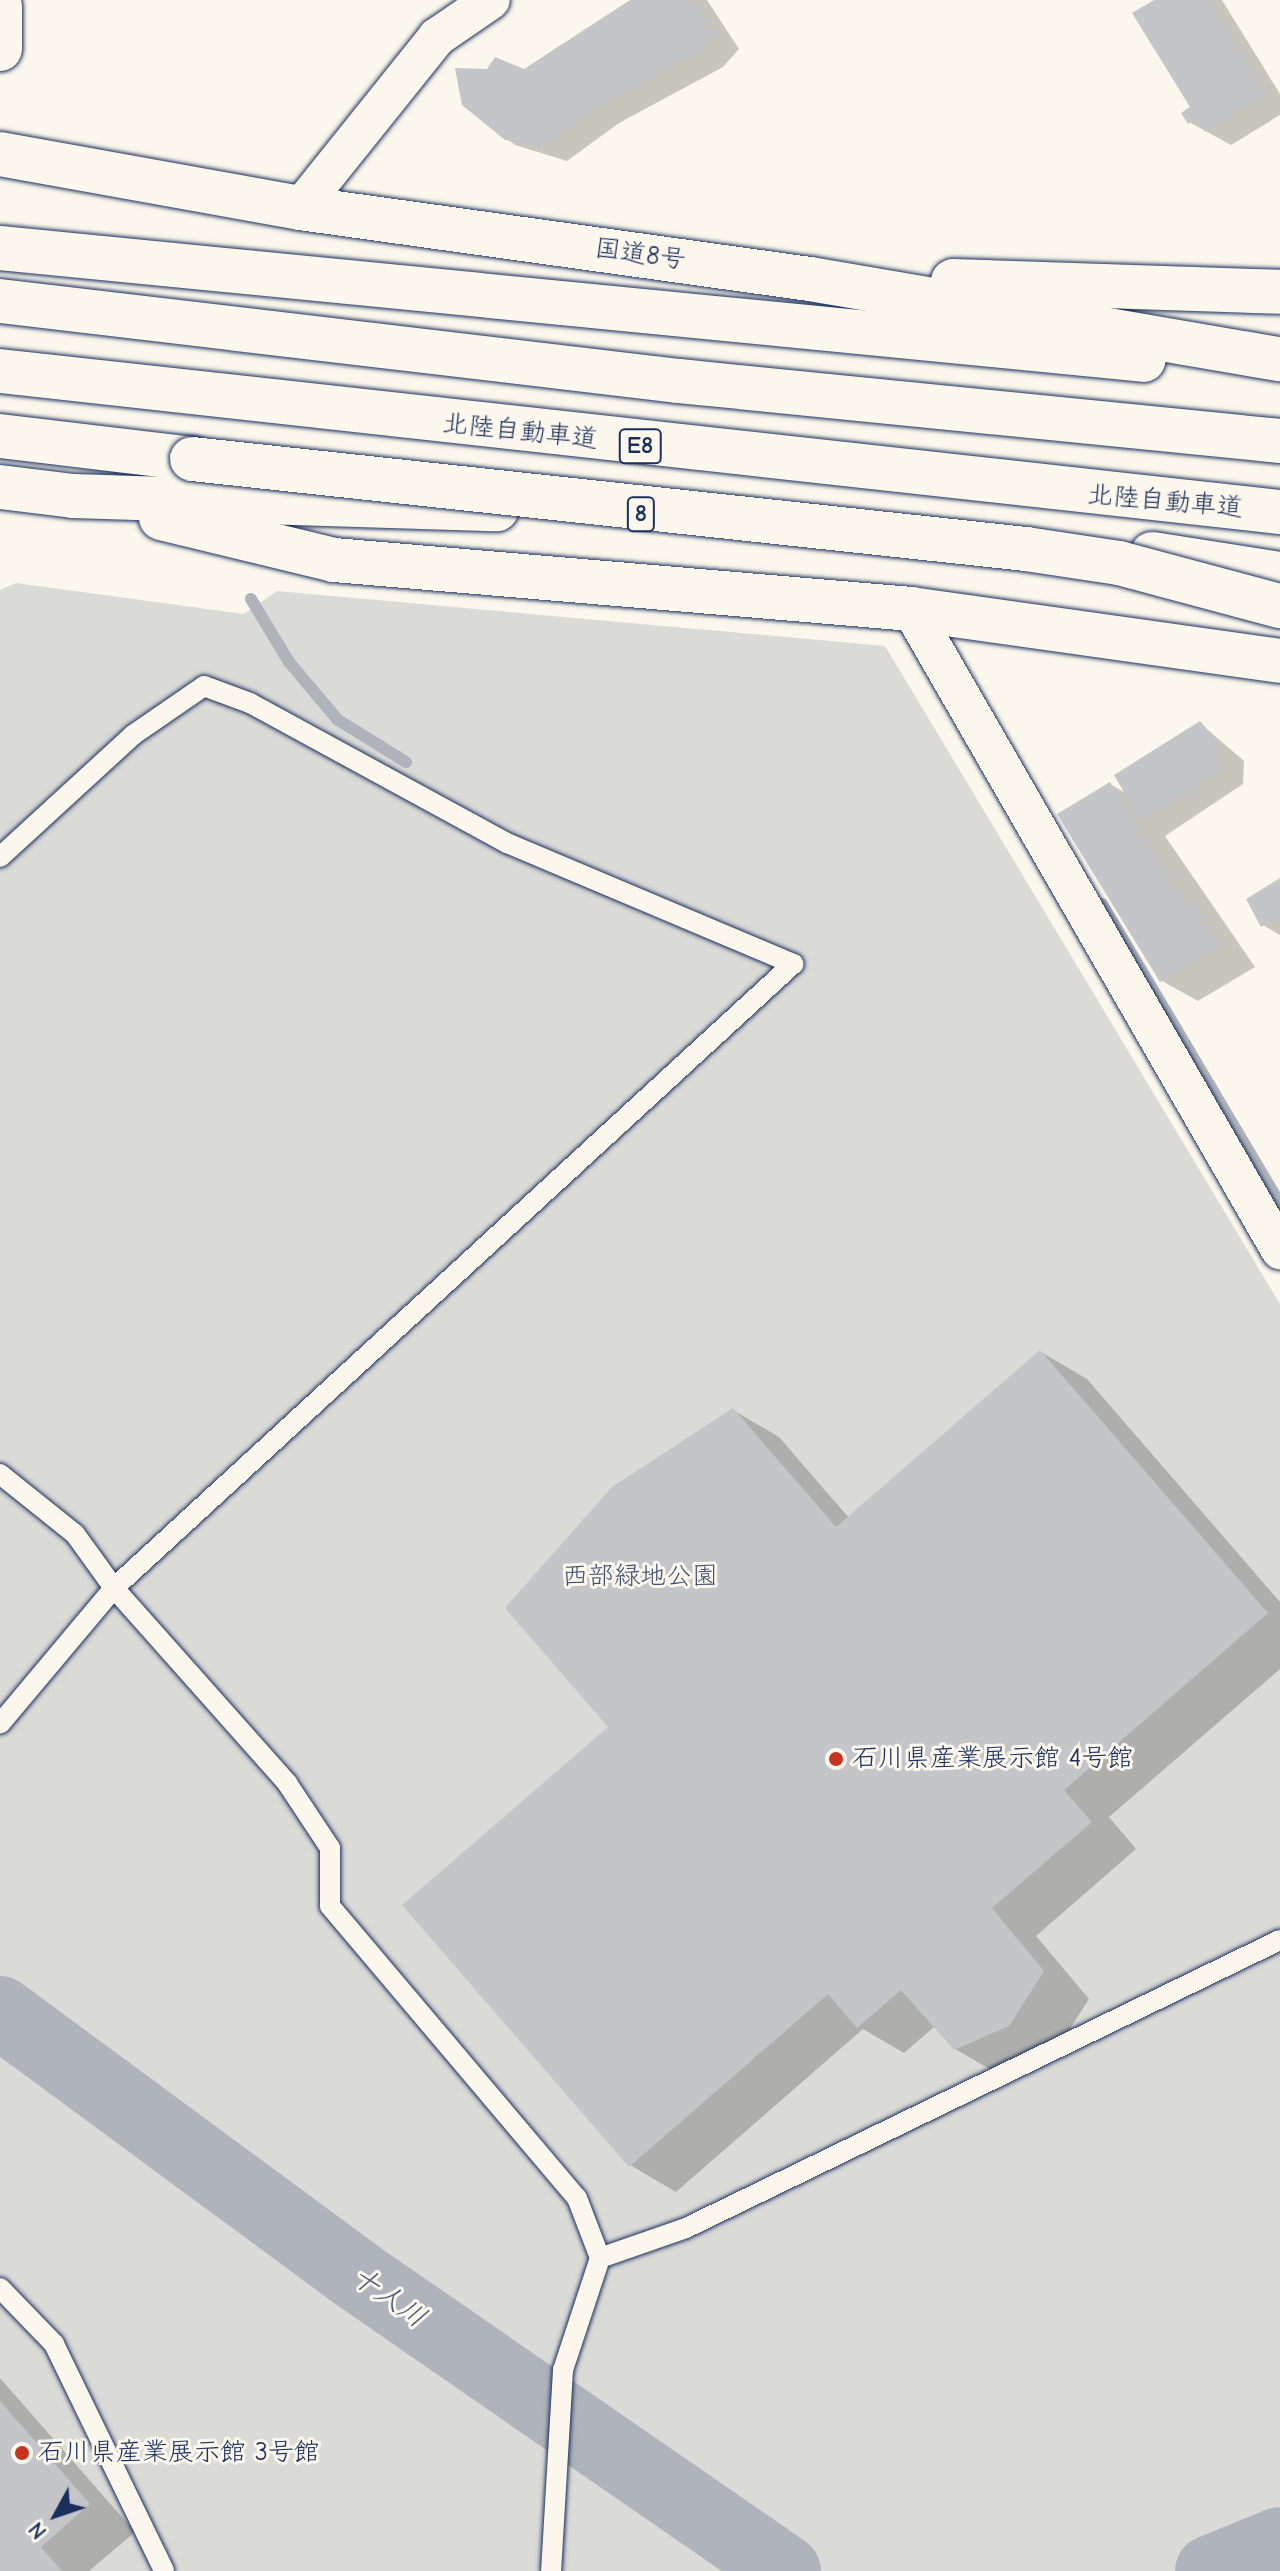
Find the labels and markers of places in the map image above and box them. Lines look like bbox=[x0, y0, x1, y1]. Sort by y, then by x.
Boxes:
place label: 石川県産業展示館 4号館 bbox=[852, 1743, 1133, 1775]
marker: 石川県産業展示館 4号館 bbox=[827, 1750, 845, 1768]
place label: 石川県産業展示館 3号館 bbox=[38, 2437, 320, 2469]
marker: 石川県産業展示館 3号館 bbox=[13, 2444, 31, 2462]

